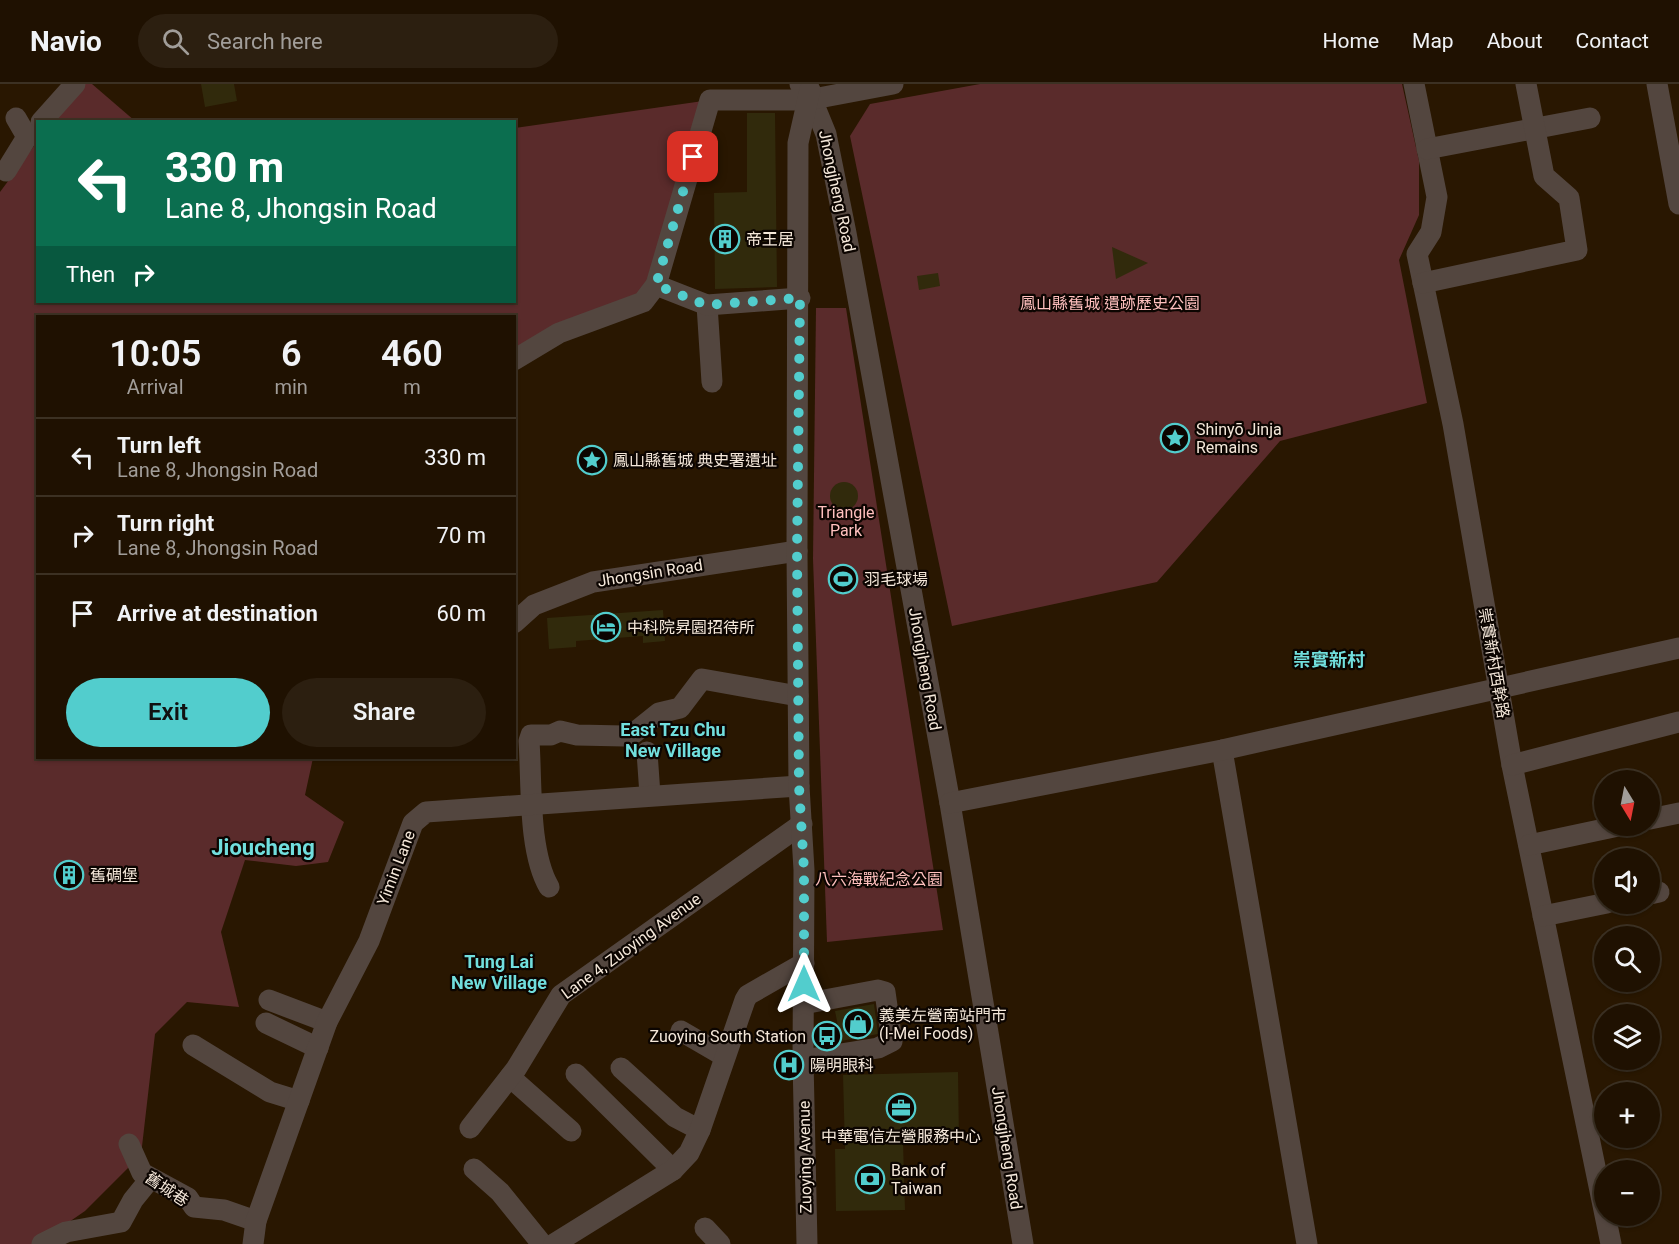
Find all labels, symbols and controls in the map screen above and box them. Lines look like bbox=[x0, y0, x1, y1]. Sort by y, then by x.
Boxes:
search box bbox=[138, 14, 558, 68]
text: Navio bbox=[30, 25, 102, 58]
icon: search bbox=[159, 25, 192, 58]
text: Search here bbox=[207, 29, 323, 54]
text: Home bbox=[1323, 29, 1379, 53]
text: Map bbox=[1412, 29, 1454, 53]
text: About bbox=[1487, 29, 1543, 53]
text: Contact bbox=[1576, 29, 1649, 53]
street label: Jhongjheng Road bbox=[815, 128, 859, 254]
pin bbox=[667, 131, 718, 182]
icon: arrive bbox=[676, 140, 709, 173]
text: 330 m bbox=[165, 143, 284, 192]
icon: left bbox=[66, 144, 144, 222]
text: Lane 8, Jhongsin Road bbox=[165, 193, 437, 225]
building icon: 帝王居 bbox=[709, 223, 741, 255]
place label: 帝王居 bbox=[746, 230, 794, 249]
icon: right bbox=[127, 258, 160, 291]
text: Then bbox=[66, 262, 115, 287]
park label: 鳳山縣舊城 遺跡歷史公園 bbox=[1020, 294, 1200, 313]
text: 10:05 bbox=[109, 333, 201, 375]
text: 6 bbox=[281, 333, 301, 375]
text: 460 bbox=[381, 333, 443, 375]
text: Arrival bbox=[127, 375, 184, 399]
text: min bbox=[274, 375, 308, 399]
text: m bbox=[403, 375, 421, 399]
place label: Shinyō Jinja Remains bbox=[1196, 420, 1282, 457]
place icon: Shinyō Jinja Remains bbox=[1159, 422, 1191, 454]
text: Turn left bbox=[117, 433, 201, 458]
icon: left bbox=[66, 441, 99, 474]
place icon: 鳳山縣舊城 典史署遺址 bbox=[576, 444, 608, 476]
text: 330 m bbox=[424, 445, 486, 470]
place label: 鳳山縣舊城 典史署遺址 bbox=[613, 451, 777, 470]
text: Lane 8, Jhongsin Road bbox=[117, 458, 318, 482]
park label: Triangle Park bbox=[817, 503, 875, 540]
text: Turn right bbox=[117, 511, 214, 536]
icon: right bbox=[66, 519, 99, 552]
text: 70 m bbox=[437, 523, 486, 548]
text: Lane 8, Jhongsin Road bbox=[117, 536, 318, 560]
street label: Jhongsin Road bbox=[596, 555, 704, 591]
sports icon: 羽毛球場 bbox=[827, 563, 859, 595]
place label: 羽毛球場 bbox=[864, 570, 928, 589]
icon: arrive bbox=[66, 597, 99, 630]
text: Arrive at destination bbox=[117, 601, 318, 626]
text: 60 m bbox=[437, 601, 486, 626]
street label: Jhongjheng Road bbox=[905, 606, 945, 732]
street label: 崇實新村西幹路 bbox=[1475, 606, 1513, 720]
hotel icon: 中科院昇園招待所 bbox=[590, 611, 622, 643]
place label: 中科院昇園招待所 bbox=[627, 618, 755, 637]
district label: 崇實新村 bbox=[1293, 649, 1365, 670]
button: Exit bbox=[66, 678, 270, 747]
button: Share bbox=[282, 678, 486, 747]
district label: East Tzu Chu New Village bbox=[620, 719, 726, 761]
north arrow bbox=[1594, 770, 1660, 836]
map controls bbox=[1594, 770, 1660, 1226]
street label: Yimin Lane bbox=[373, 828, 419, 908]
district label: Jioucheng bbox=[211, 835, 315, 860]
button: sound bbox=[1594, 848, 1660, 914]
building icon: 舊碉堡 bbox=[53, 859, 85, 891]
place label: 舊碉堡 bbox=[90, 866, 138, 885]
park label: 八六海戰紀念公園 bbox=[815, 870, 943, 889]
street label: Lane 4, Zuoying Avenue bbox=[558, 889, 704, 1003]
button: search bbox=[1594, 926, 1660, 992]
district label: Tung Lai New Village bbox=[451, 951, 547, 993]
position arrow bbox=[772, 952, 836, 1016]
button: layers bbox=[1594, 1004, 1660, 1070]
place label: 義美左營南站門市 (I-Mei Foods) bbox=[879, 1006, 1007, 1043]
shop icon: 義美左營南站門市 (I-Mei Foods) bbox=[842, 1008, 874, 1040]
bus stop icon: Zuoying South Station bbox=[811, 1020, 843, 1052]
place label: Zuoying South Station bbox=[650, 1027, 806, 1046]
hospital icon: 陽明眼科 bbox=[773, 1049, 805, 1081]
place label: 陽明眼科 bbox=[810, 1056, 874, 1075]
button: + bbox=[1594, 1082, 1660, 1148]
street label: Jhongjheng Road bbox=[988, 1085, 1026, 1211]
office icon: 中華電信左營服務中心 bbox=[885, 1092, 917, 1124]
street label: Zuoying Avenue bbox=[795, 1100, 815, 1214]
place label: 中華電信左營服務中心 bbox=[821, 1127, 981, 1146]
button: − bbox=[1594, 1160, 1660, 1226]
place label: Bank of Taiwan bbox=[891, 1161, 946, 1198]
bank icon: Bank of Taiwan bbox=[854, 1163, 886, 1195]
street label: 舊城巷 bbox=[142, 1168, 192, 1210]

